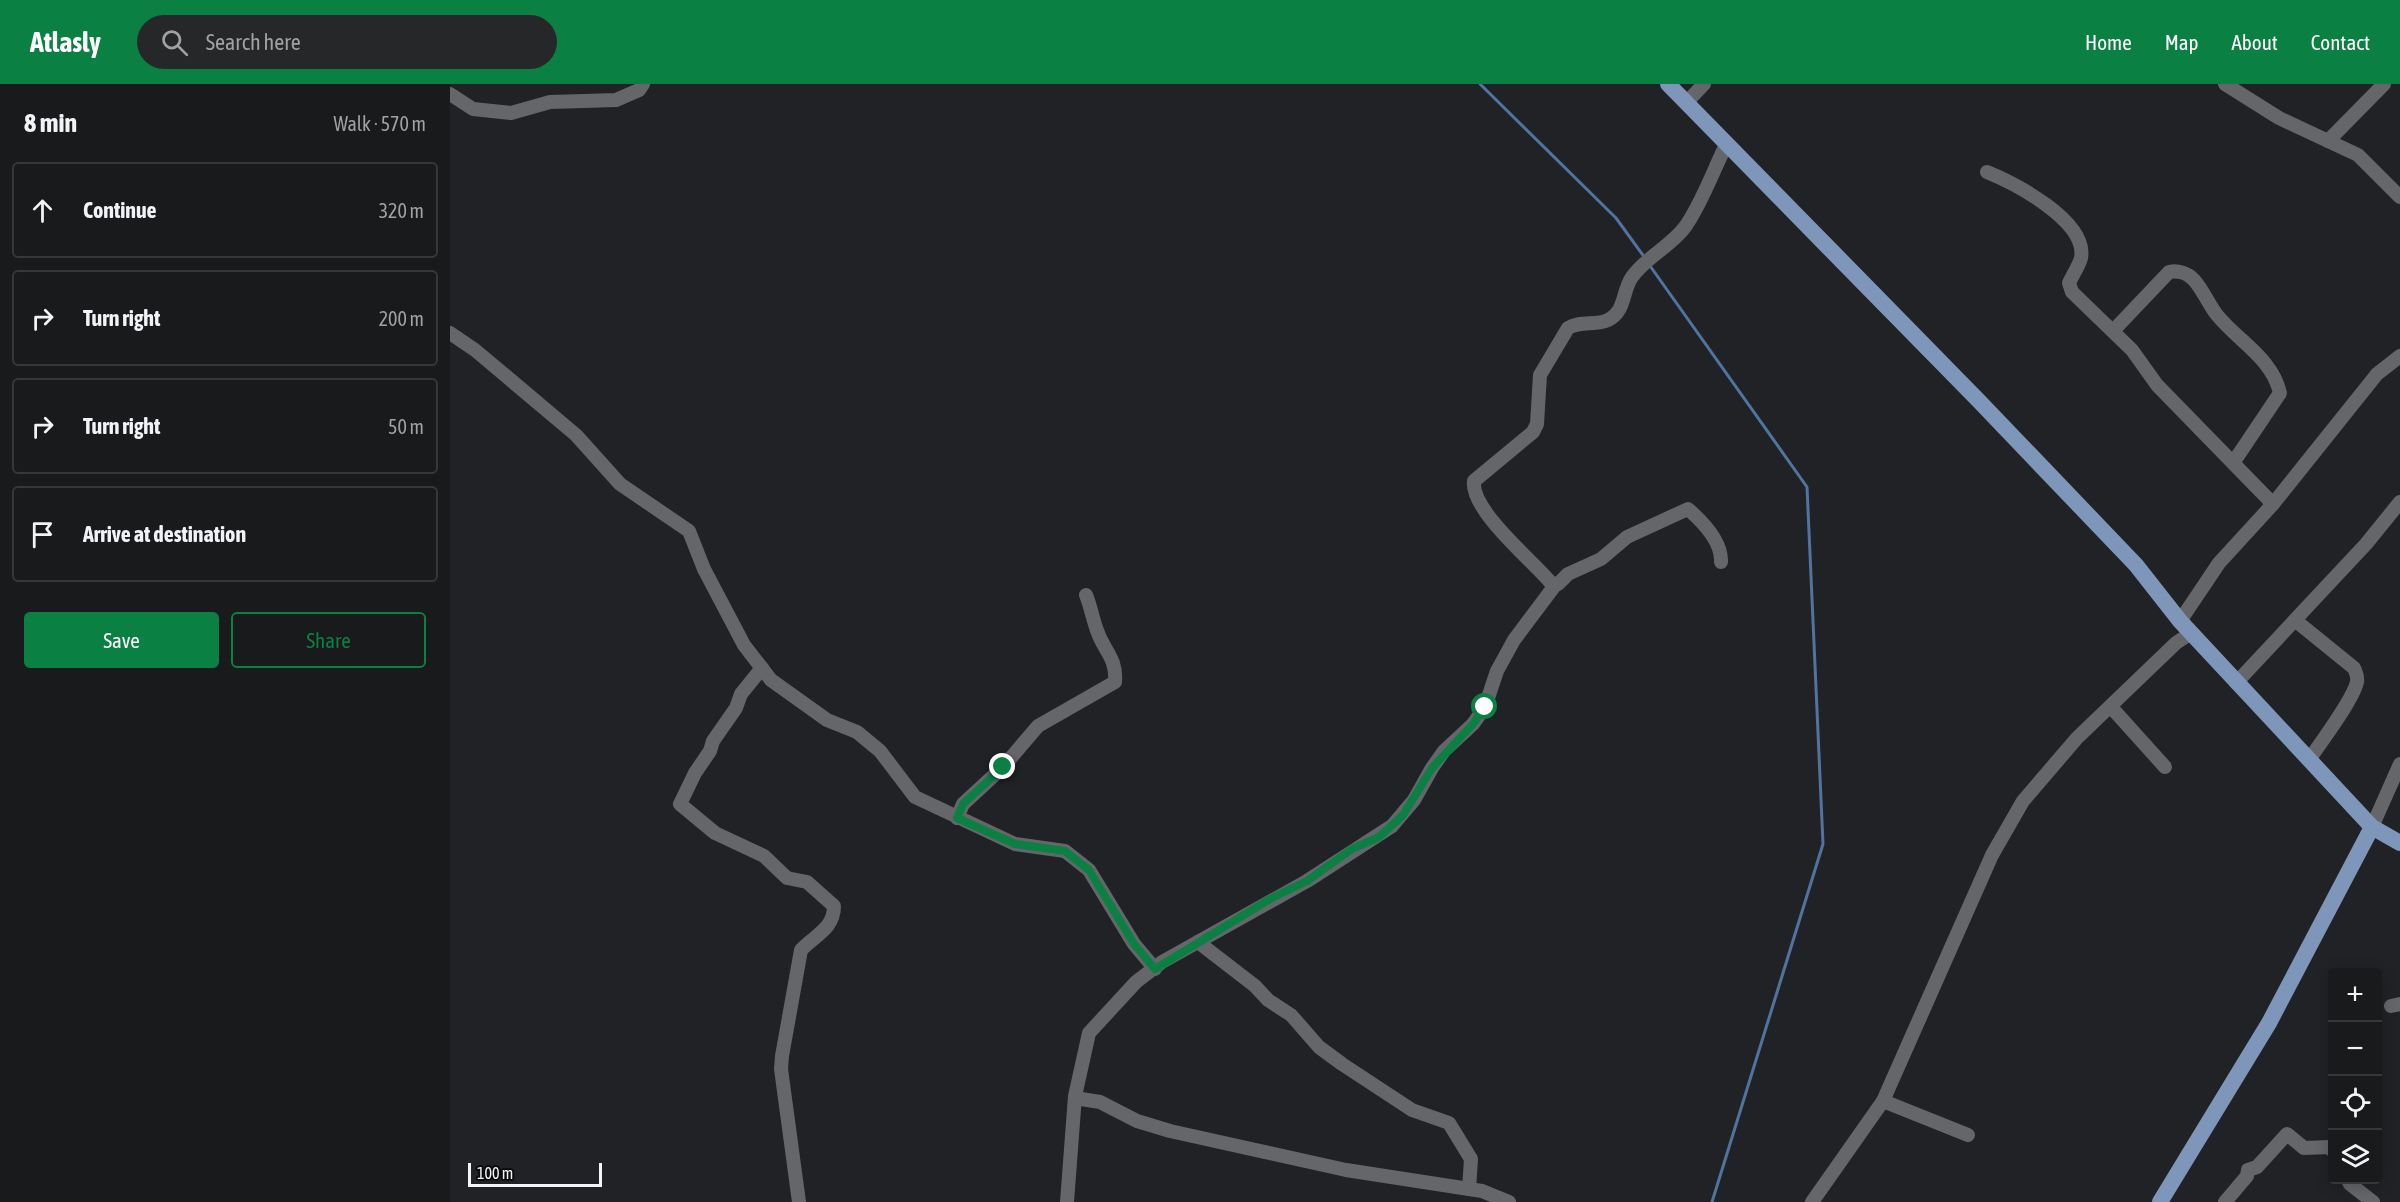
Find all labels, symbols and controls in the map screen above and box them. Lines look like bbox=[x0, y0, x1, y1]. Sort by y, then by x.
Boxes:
search box bbox=[137, 15, 557, 69]
text: Atlasly bbox=[30, 26, 101, 58]
icon: search bbox=[158, 26, 191, 59]
text: Search here bbox=[206, 29, 301, 55]
text: Home bbox=[2085, 30, 2132, 54]
text: Map bbox=[2165, 30, 2199, 54]
text: About bbox=[2232, 30, 2278, 54]
text: Contact bbox=[2311, 30, 2370, 54]
text: 8 min bbox=[24, 108, 77, 138]
text: Walk · 570 m bbox=[334, 112, 426, 135]
icon: ahead bbox=[26, 194, 59, 227]
text: Continue bbox=[83, 197, 157, 223]
text: 320 m bbox=[379, 199, 424, 222]
icon: right bbox=[26, 302, 59, 335]
text: Turn right bbox=[83, 305, 160, 331]
text: 200 m bbox=[379, 307, 424, 330]
icon: right bbox=[26, 410, 59, 443]
text: Turn right bbox=[83, 413, 160, 439]
text: 50 m bbox=[388, 415, 424, 438]
icon: arrive bbox=[26, 518, 59, 551]
text: Arrive at destination bbox=[83, 521, 246, 547]
button: Save bbox=[24, 612, 219, 668]
button: Share bbox=[231, 612, 426, 668]
route start bbox=[1471, 693, 1497, 719]
route end bbox=[989, 753, 1015, 779]
map controls bbox=[2328, 968, 2382, 1184]
button: + bbox=[2328, 968, 2382, 1022]
button: − bbox=[2328, 1022, 2382, 1076]
button: locate bbox=[2328, 1076, 2382, 1130]
button: layers bbox=[2328, 1130, 2382, 1184]
scale bar bbox=[468, 1160, 602, 1188]
text: 100 m bbox=[477, 1164, 513, 1182]

